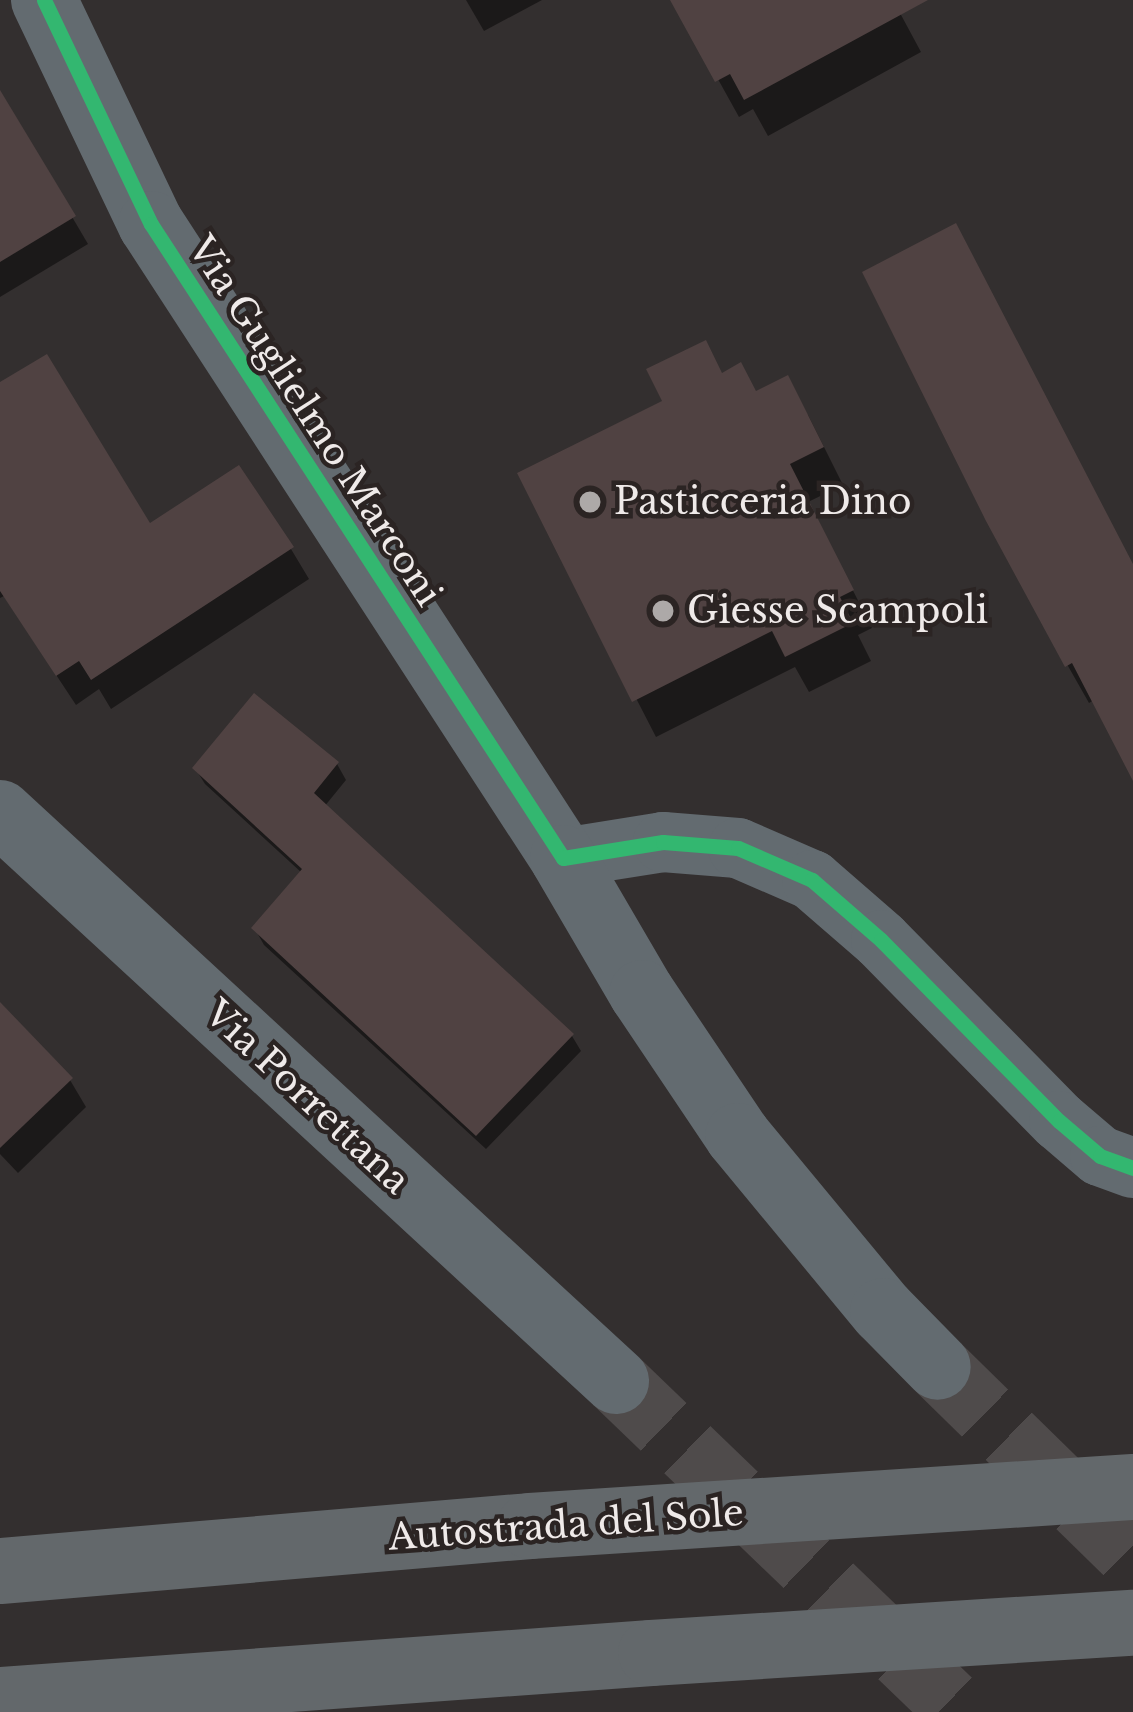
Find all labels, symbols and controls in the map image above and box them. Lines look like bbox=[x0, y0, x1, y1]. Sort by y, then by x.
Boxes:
street label: Via Guglielmo Marconi bbox=[179, 228, 451, 614]
place label: Pasticceria Dino bbox=[614, 480, 912, 524]
marker: Pasticceria Dino bbox=[577, 489, 603, 515]
place label: Giesse Scampoli bbox=[687, 589, 988, 633]
marker: Giesse Scampoli bbox=[650, 598, 676, 624]
street label: Via Porrettana bbox=[196, 991, 418, 1203]
street label: Autostrada del Sole bbox=[387, 1491, 745, 1559]

